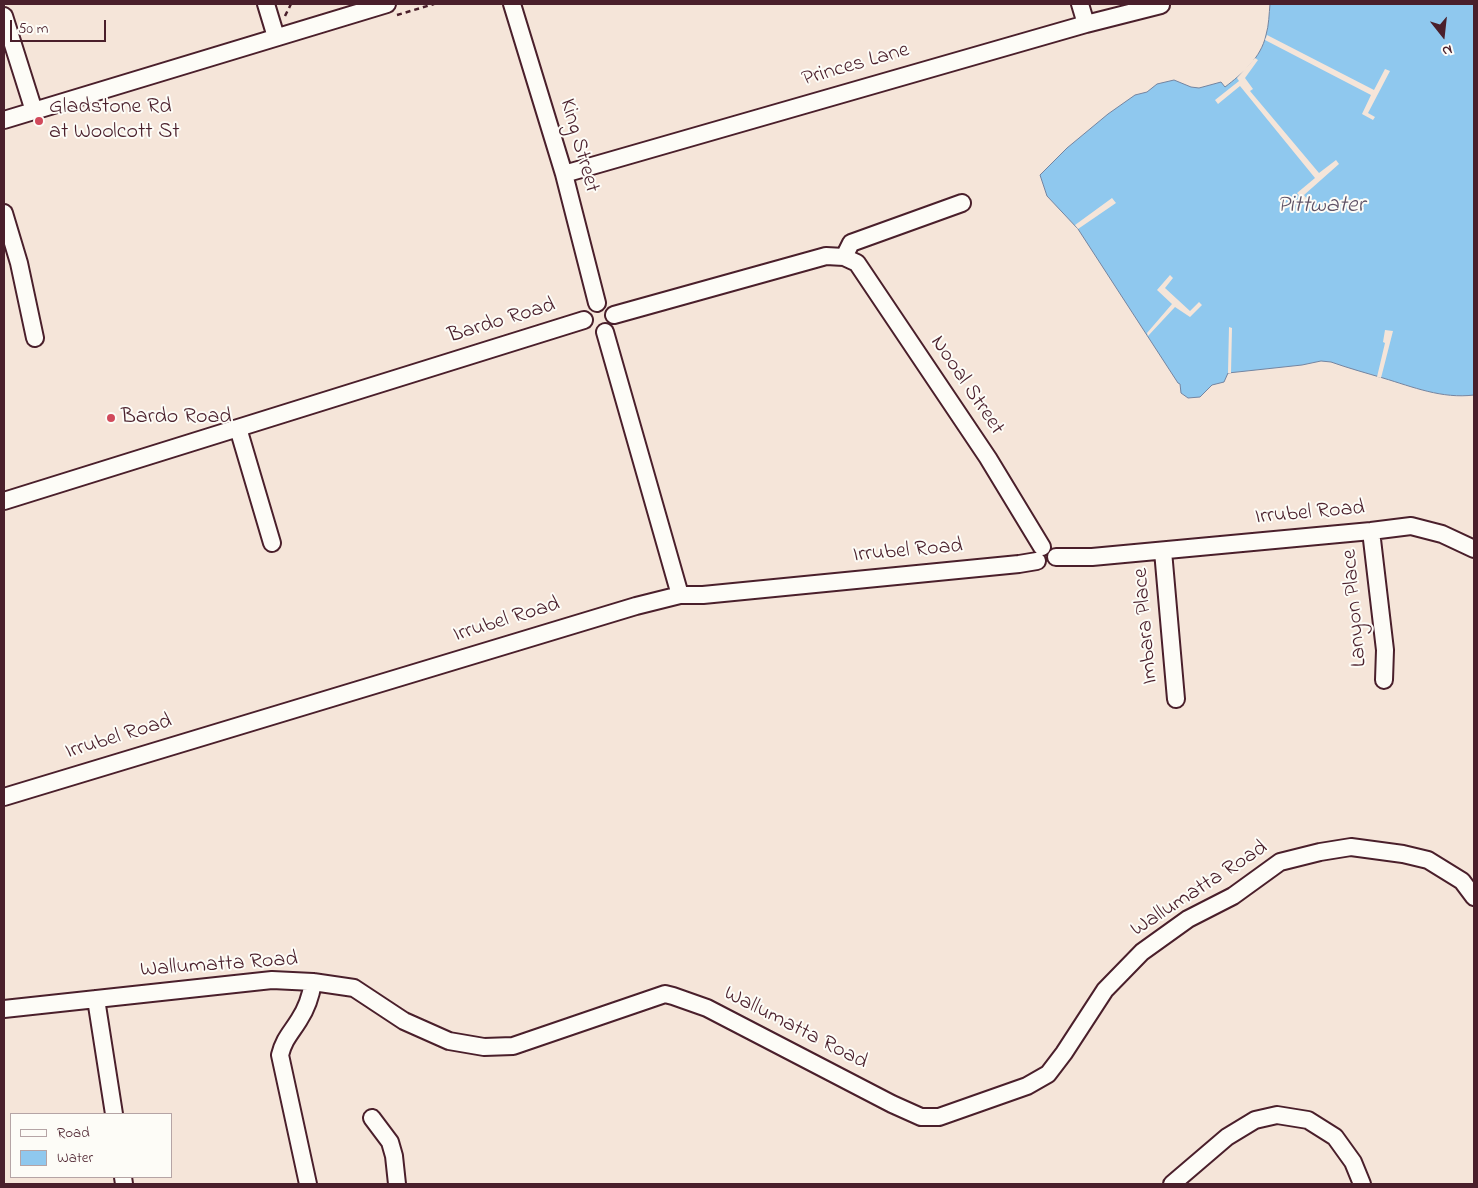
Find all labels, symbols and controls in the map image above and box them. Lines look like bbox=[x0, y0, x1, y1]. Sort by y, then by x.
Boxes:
scale bar bbox=[12, 10, 109, 42]
north arrow bbox=[1418, 10, 1468, 60]
text: 50 m bbox=[18, 18, 48, 40]
street label: Princes Lane bbox=[799, 38, 913, 94]
text: N bbox=[1440, 39, 1455, 61]
place label: Gladstone Rd at Woolcott St bbox=[49, 95, 180, 146]
street label: King Street bbox=[552, 96, 604, 196]
marker: Gladstone Rd at Woolcott St bbox=[33, 115, 45, 127]
water label: Pittwater bbox=[1277, 193, 1365, 221]
street label: Bardo Road bbox=[445, 293, 559, 351]
street label: Nooal Street bbox=[923, 331, 1009, 441]
place label: Bardo Road bbox=[121, 405, 232, 431]
marker: Bardo Road bbox=[105, 412, 117, 424]
street label: Irrubel Road bbox=[1254, 496, 1366, 532]
street label: Irrubel Road bbox=[852, 534, 964, 570]
street label: Lanyon Place bbox=[1338, 548, 1374, 668]
street label: Imbara Place bbox=[1129, 567, 1165, 685]
street label: Irrubel Road bbox=[451, 592, 563, 650]
street label: Irrubel Road bbox=[63, 709, 175, 767]
street label: Wallumatta Road bbox=[1127, 836, 1273, 944]
street label: Wallumatta Road bbox=[139, 947, 299, 985]
street label: Wallumatta Road bbox=[719, 981, 871, 1077]
legend bbox=[10, 1113, 172, 1178]
text: Road bbox=[57, 1122, 90, 1144]
text: Water bbox=[57, 1147, 93, 1169]

